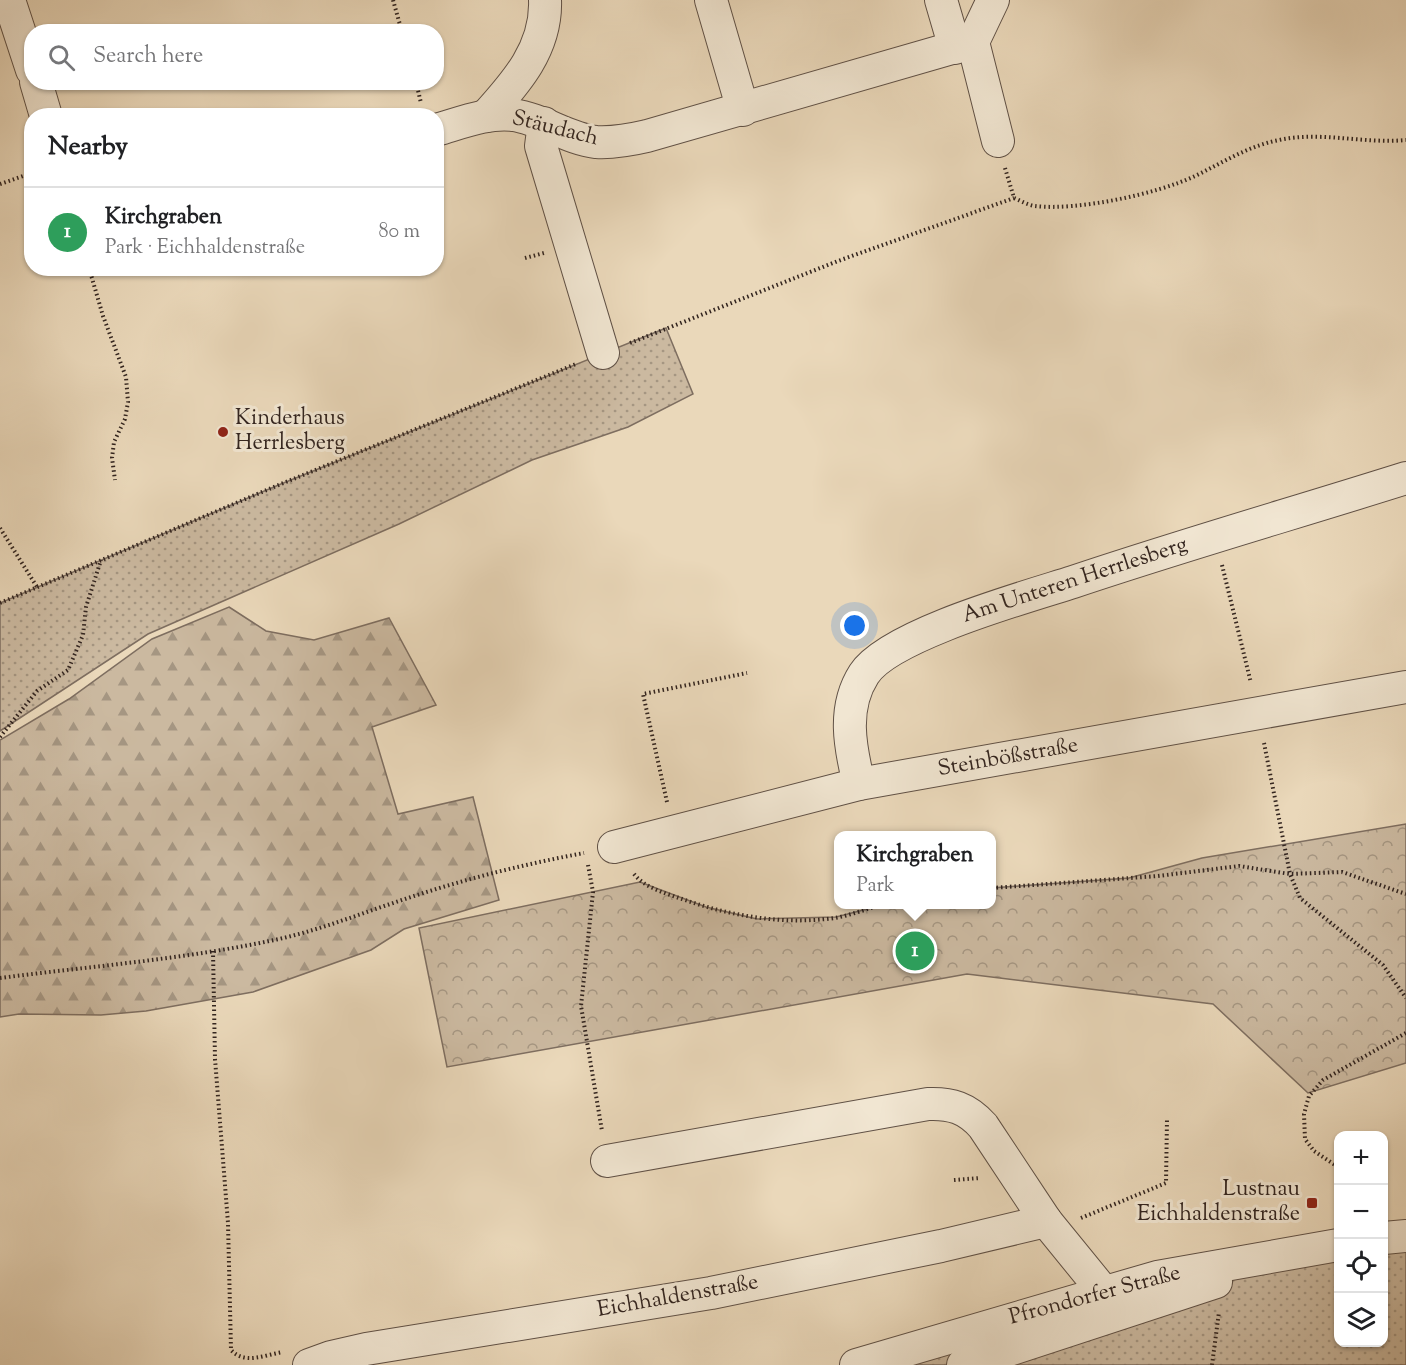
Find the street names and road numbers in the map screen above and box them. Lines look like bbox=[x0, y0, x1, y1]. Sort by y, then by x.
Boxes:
street label: Stäudach bbox=[508, 103, 602, 155]
street label: Am Unteren Herrlesberg bbox=[958, 529, 1192, 633]
street label: Steinbößstraße bbox=[935, 730, 1081, 786]
street label: Pfrondorfer Straße bbox=[1006, 1258, 1184, 1334]
street label: Eichhaldenstraße bbox=[595, 1267, 761, 1327]

